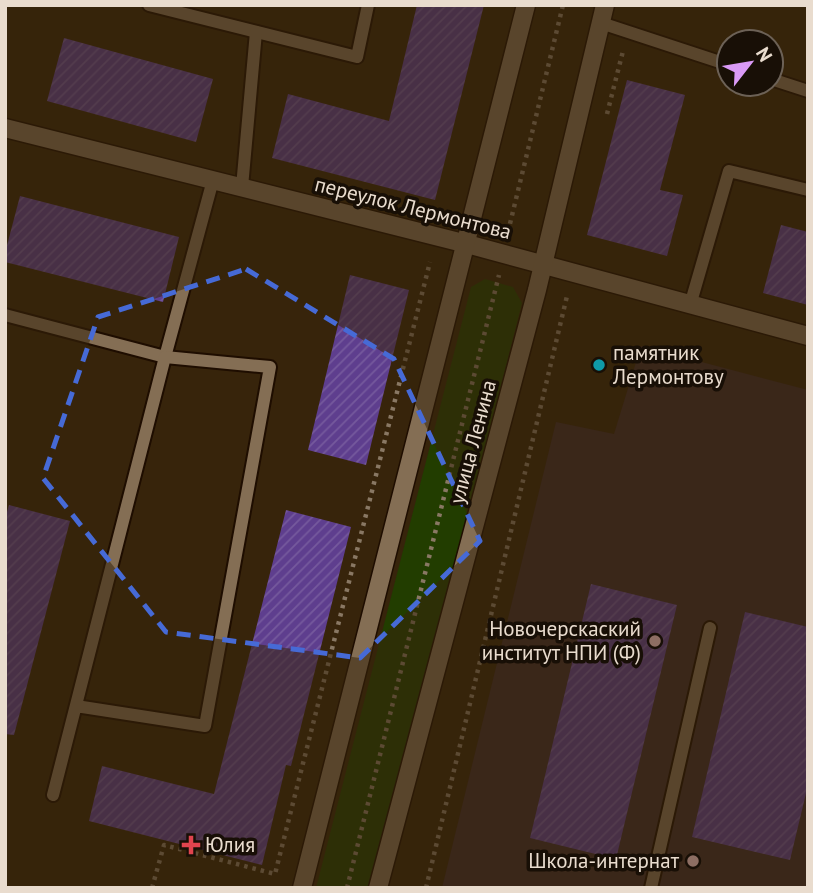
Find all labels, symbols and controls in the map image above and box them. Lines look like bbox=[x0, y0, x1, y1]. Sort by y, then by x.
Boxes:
north arrow bbox=[715, 28, 785, 98]
text: N bbox=[751, 43, 778, 66]
street label: переулок Лермонтова bbox=[312, 170, 514, 245]
place label: памятник Лермонтову bbox=[612, 339, 724, 390]
marker: памятник Лермонтову bbox=[591, 357, 607, 373]
street label: улица Ленина bbox=[443, 377, 502, 507]
place label: Новочерскаский институт НПИ (Ф) bbox=[482, 615, 641, 666]
marker: Новочерскаский институт НПИ (Ф) bbox=[647, 633, 663, 649]
place label: Юлия bbox=[205, 831, 255, 858]
marker: Юлия bbox=[183, 837, 199, 853]
place label: Школа-интернат bbox=[528, 847, 680, 874]
marker: Школа-интернат bbox=[685, 853, 701, 869]

